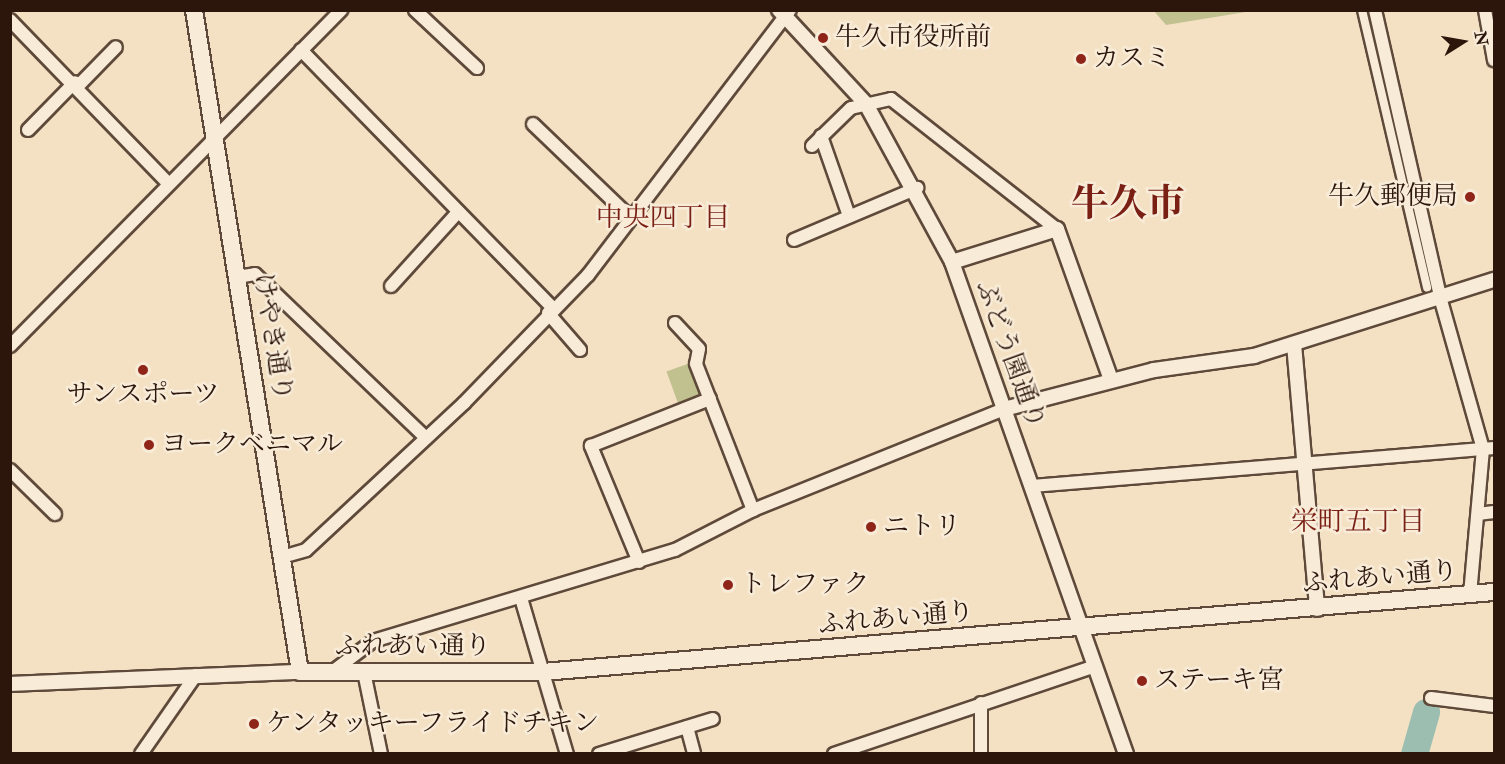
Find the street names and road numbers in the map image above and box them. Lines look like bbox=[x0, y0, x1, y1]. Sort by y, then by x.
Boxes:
street label: けやき通り bbox=[246, 270, 298, 404]
street label: ぶどう園通り bbox=[969, 276, 1051, 434]
street label: ふれあい通り bbox=[1301, 556, 1459, 600]
street label: ふれあい通り bbox=[817, 597, 975, 641]
street label: ふれあい通り bbox=[335, 631, 491, 663]

